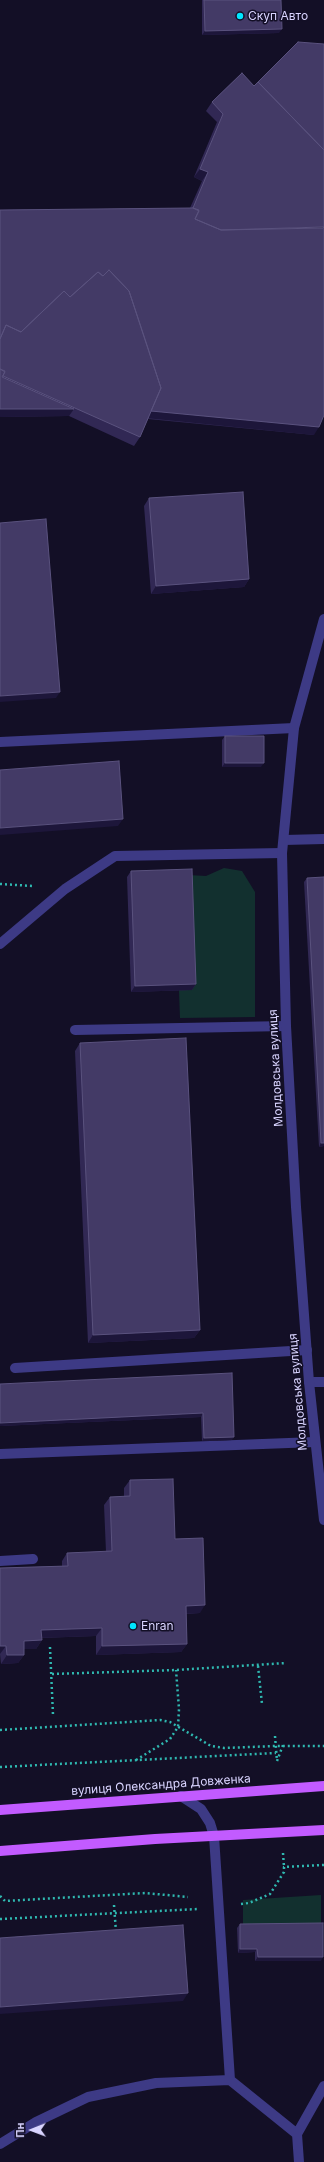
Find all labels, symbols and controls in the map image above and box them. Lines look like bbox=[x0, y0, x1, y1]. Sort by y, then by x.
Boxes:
place label: Скуп Авто bbox=[248, 9, 308, 23]
marker: Скуп Авто bbox=[235, 11, 245, 21]
street label: Молдовська вулиця bbox=[266, 1009, 286, 1127]
street label: Молдовська вулиця bbox=[286, 1333, 310, 1451]
place label: Enran bbox=[141, 1619, 174, 1633]
marker: Enran bbox=[128, 1621, 138, 1631]
street label: вулиця Олександра Довженка bbox=[71, 1772, 251, 1798]
north arrow bbox=[12, 2110, 52, 2150]
text: Пн bbox=[13, 2123, 27, 2138]

